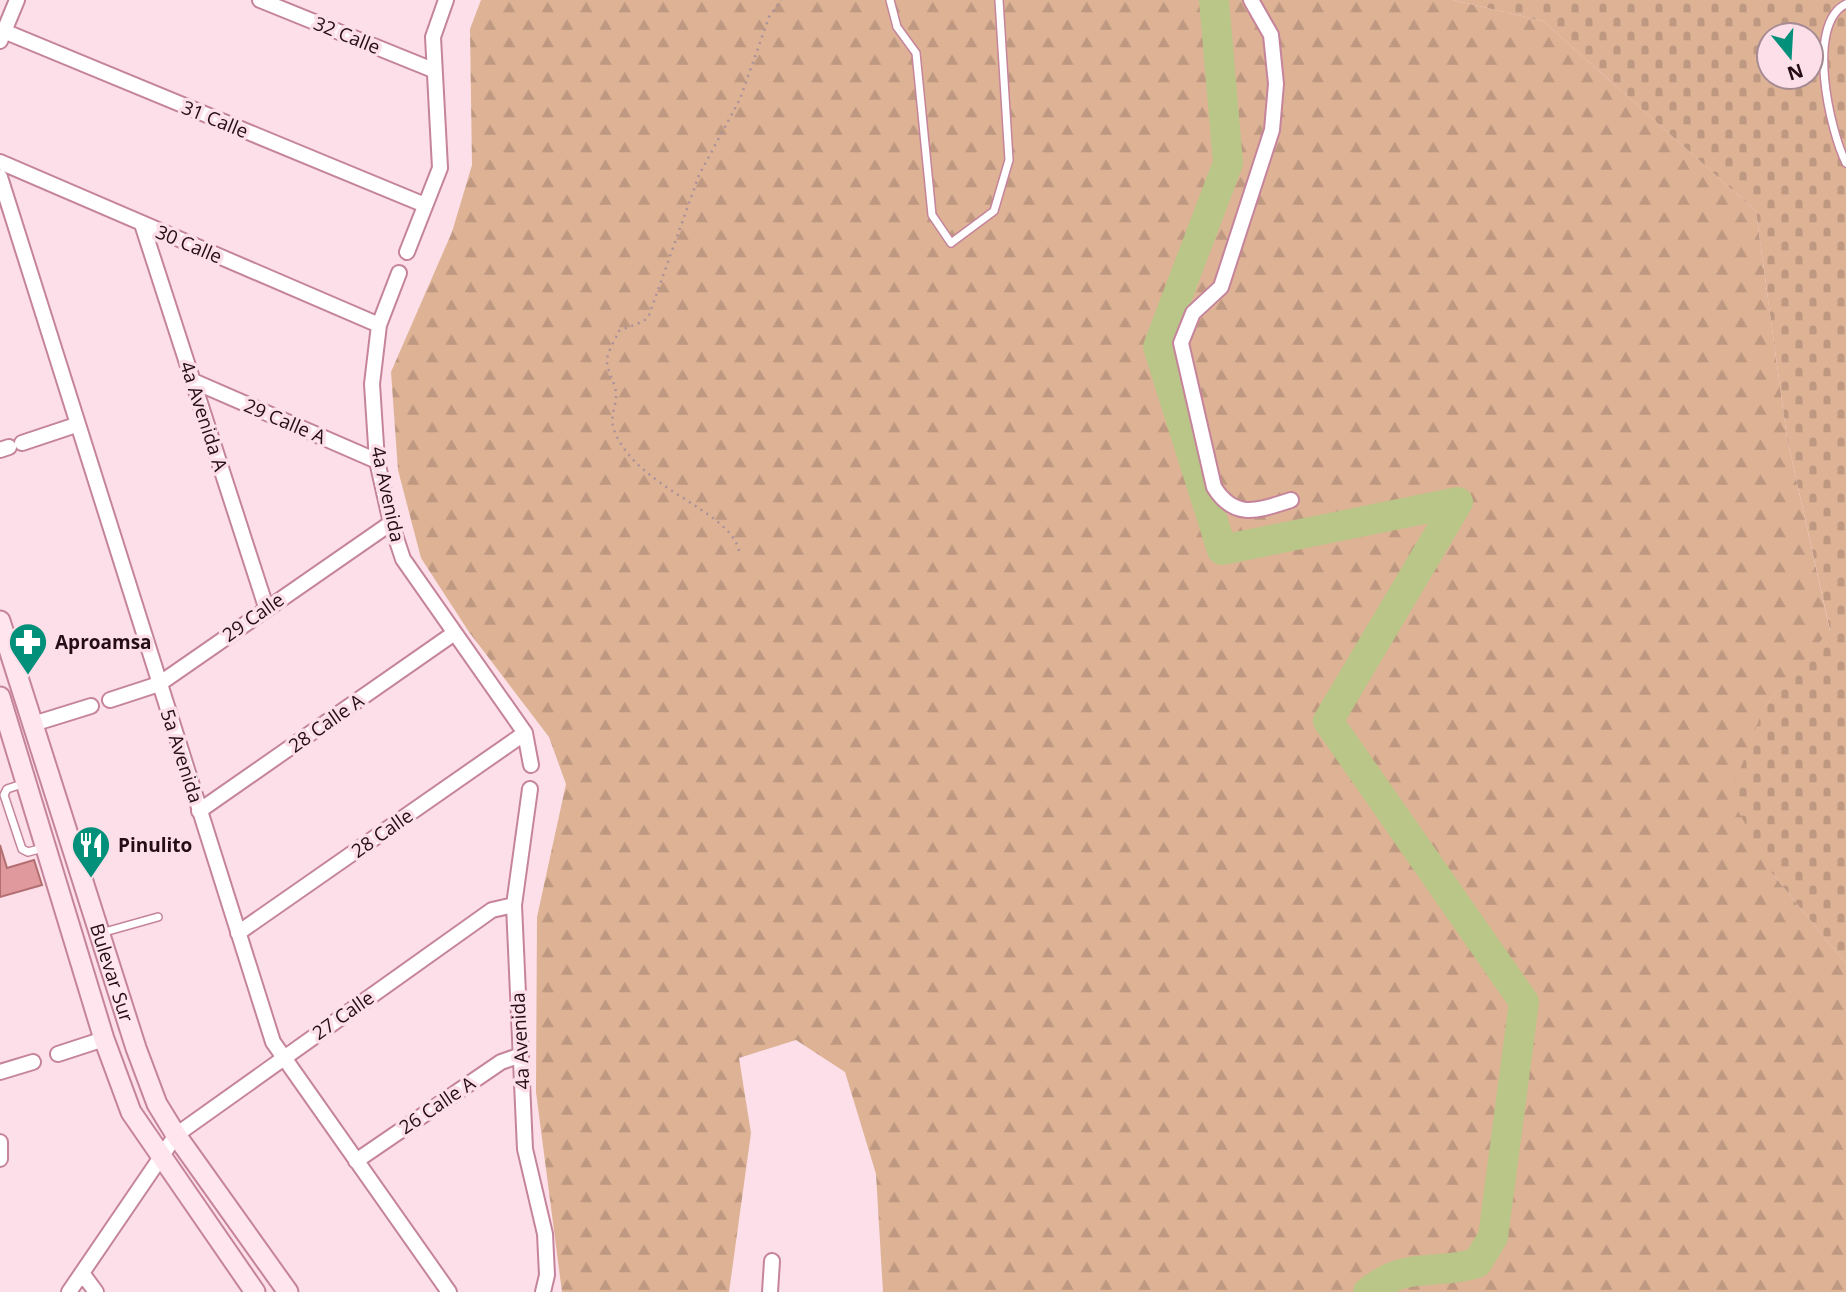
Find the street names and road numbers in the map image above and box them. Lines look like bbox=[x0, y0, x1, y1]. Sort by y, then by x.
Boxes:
street label: 32 Calle bbox=[310, 10, 384, 60]
street label: 31 Calle bbox=[178, 94, 252, 144]
street label: 30 Calle bbox=[152, 218, 226, 270]
street label: 4a Avenida A bbox=[174, 358, 234, 474]
street label: 29 Calle A bbox=[240, 392, 330, 450]
street label: 4a Avenida bbox=[365, 444, 411, 544]
street label: 29 Calle bbox=[217, 586, 289, 648]
street label: 28 Calle A bbox=[283, 688, 369, 758]
street label: 5a Avenida bbox=[155, 706, 209, 806]
street label: 28 Calle bbox=[346, 802, 418, 864]
street label: Bulevar Sur bbox=[84, 920, 140, 1025]
street label: 27 Calle bbox=[307, 984, 379, 1046]
street label: 4a Avenida bbox=[504, 992, 536, 1090]
street label: 26 Calle A bbox=[394, 1070, 480, 1140]

